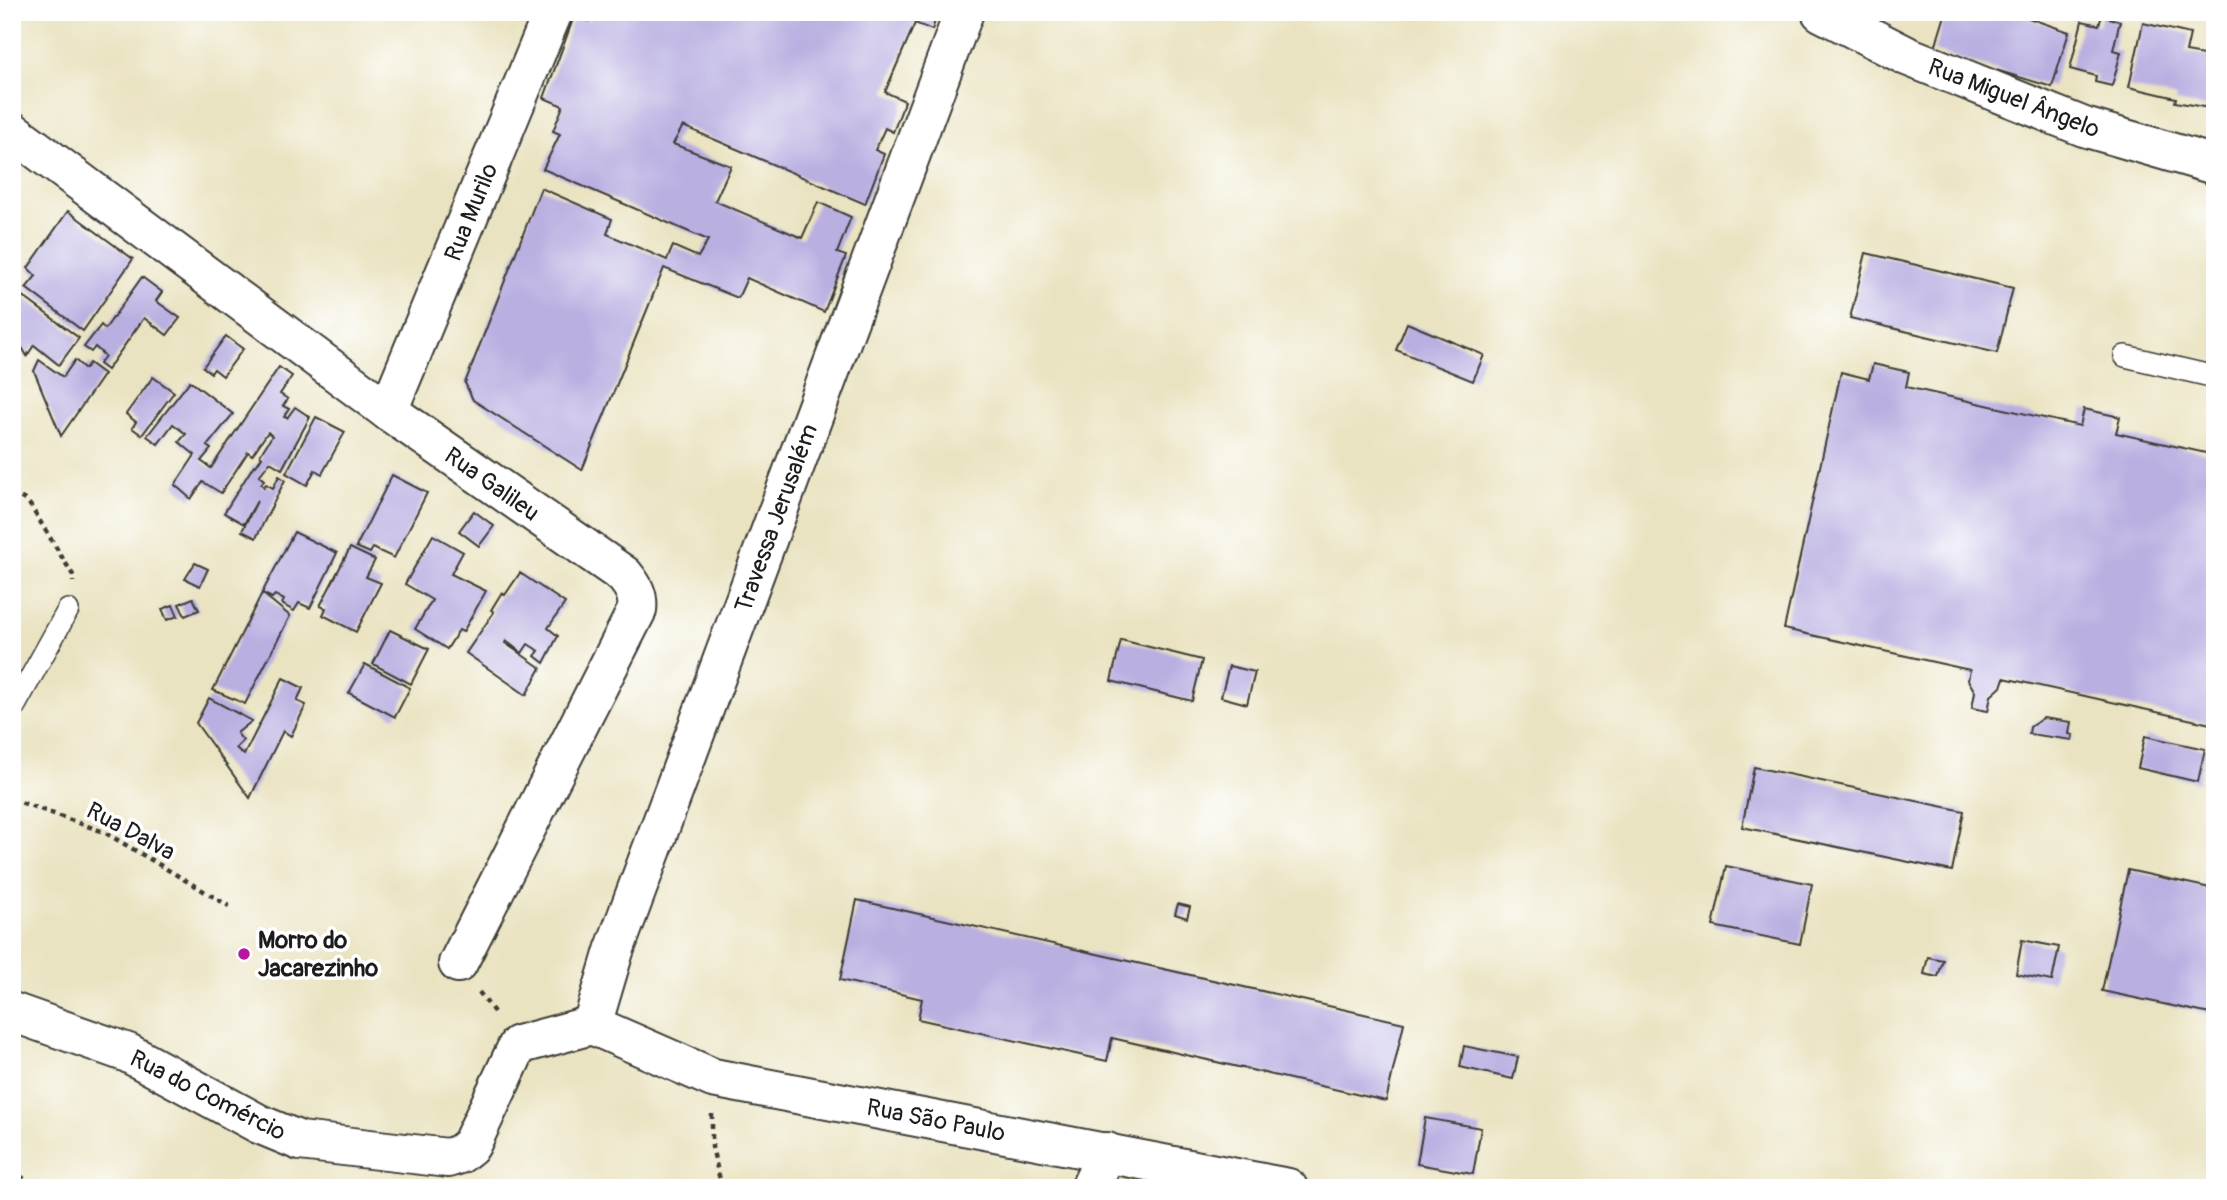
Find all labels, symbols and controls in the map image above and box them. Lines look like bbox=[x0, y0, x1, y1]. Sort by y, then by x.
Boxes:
street label: Rua Miguel Ângelo bbox=[1924, 52, 2104, 145]
street label: Rua Murilo bbox=[439, 159, 504, 265]
street label: Travessa Jerusalém bbox=[729, 420, 824, 616]
street label: Rua Galileu bbox=[439, 441, 545, 528]
street label: Rua Dalva bbox=[81, 796, 180, 867]
place label: Morro do Jacarezinho bbox=[258, 926, 378, 983]
marker: Morro do Jacarezinho bbox=[236, 946, 252, 962]
street label: Rua do Comércio bbox=[125, 1044, 290, 1147]
street label: Rua São Paulo bbox=[864, 1093, 1008, 1148]

